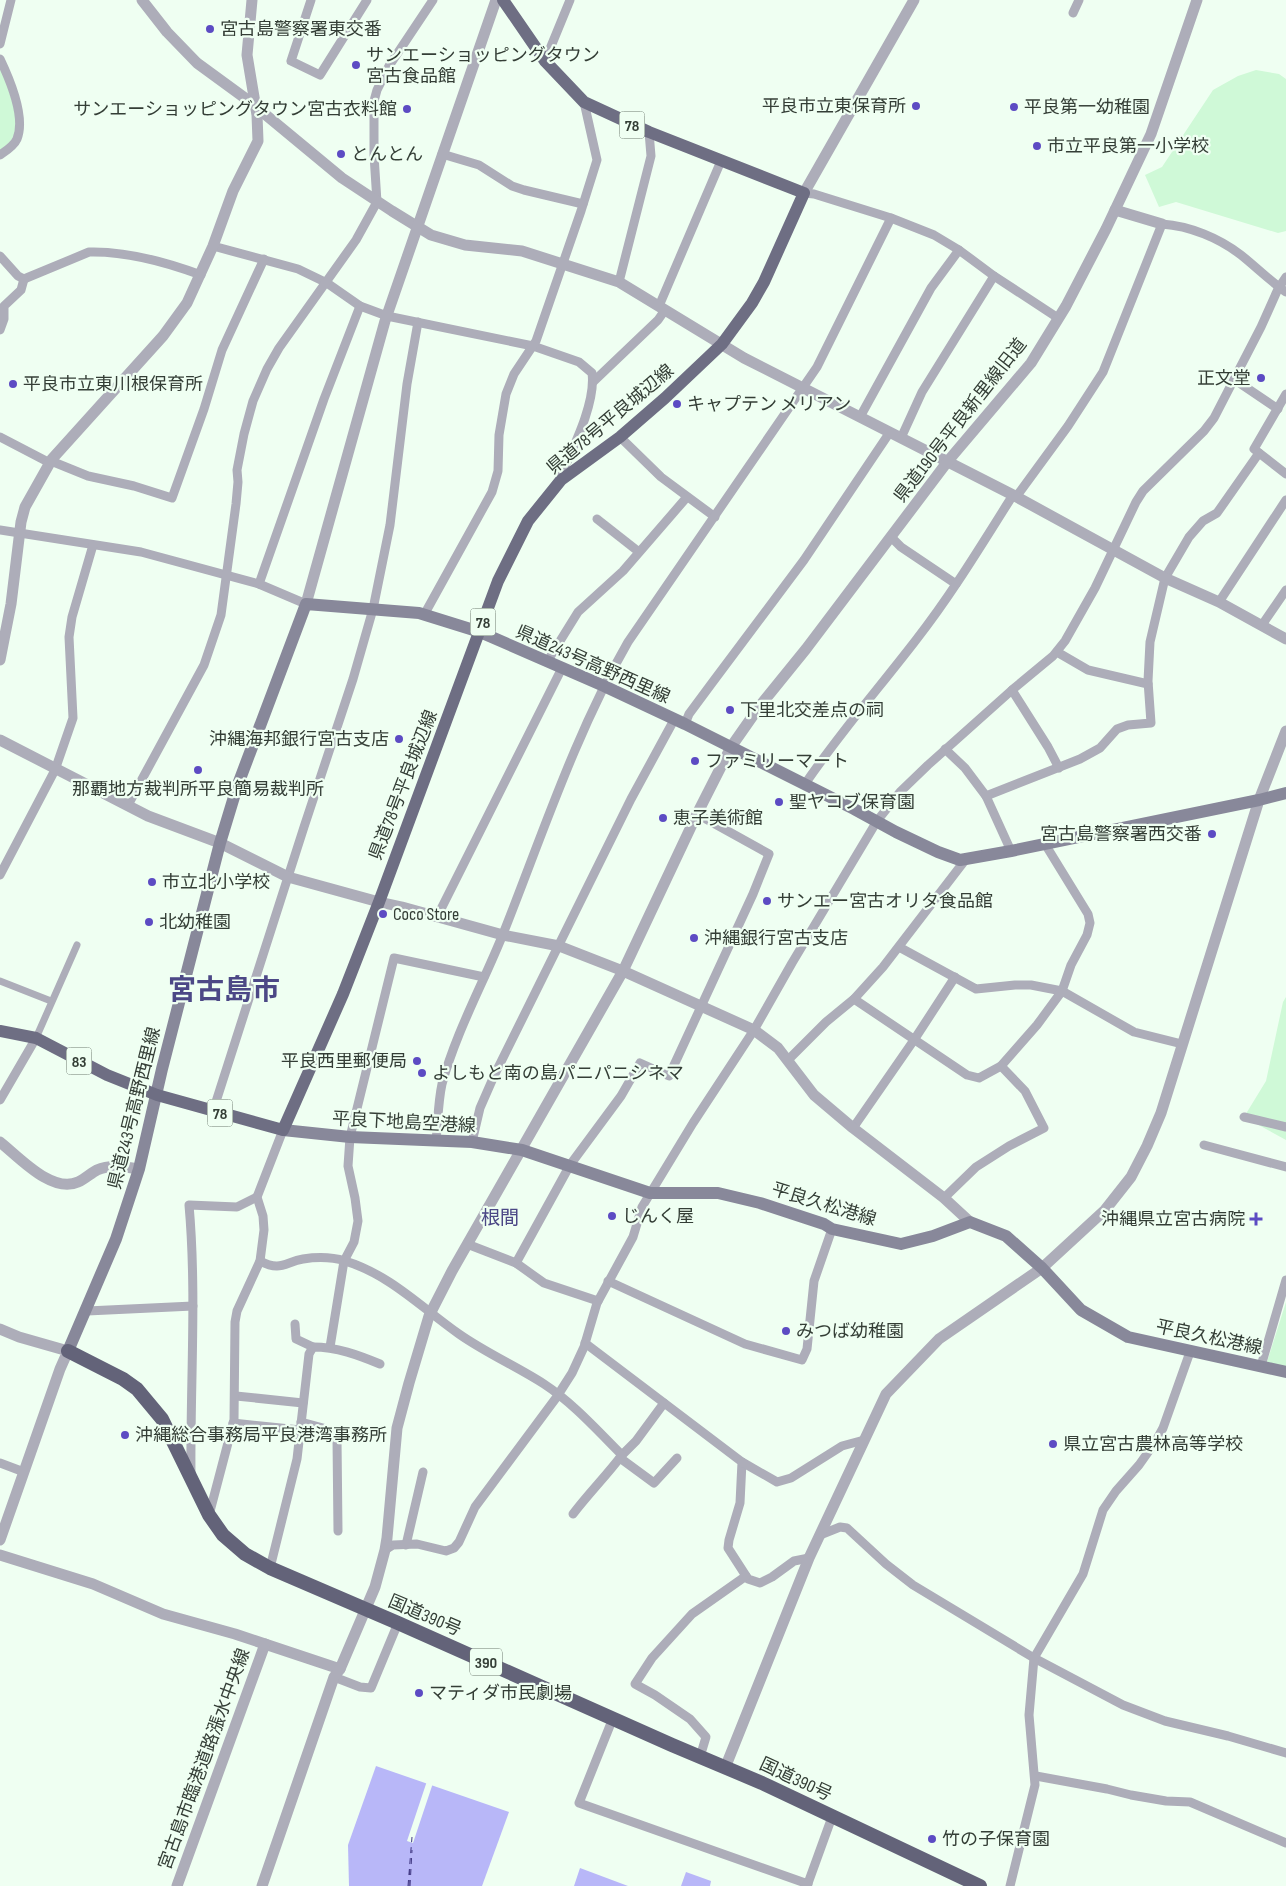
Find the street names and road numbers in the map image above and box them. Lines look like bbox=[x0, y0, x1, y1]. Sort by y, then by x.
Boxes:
road number: 78 bbox=[620, 112, 644, 138]
street label: 県道190号平良新里線旧道 bbox=[890, 334, 1031, 506]
street label: 県道78号平良城辺線 bbox=[543, 360, 678, 479]
road number: 78 bbox=[470, 608, 496, 636]
street label: 県道243号高野西里線 bbox=[512, 621, 673, 708]
street label: 県道78号平良城辺線 bbox=[365, 707, 442, 863]
street label: 県道243号高野西里線 bbox=[104, 1025, 165, 1191]
road number: 83 bbox=[66, 1048, 92, 1074]
road number: 78 bbox=[208, 1100, 232, 1126]
street label: 平良下地島空港線 bbox=[332, 1108, 476, 1137]
street label: 平良久松港線 bbox=[769, 1179, 879, 1230]
street label: 平良久松港線 bbox=[1154, 1316, 1264, 1359]
street label: 国道390号 bbox=[385, 1591, 465, 1640]
street label: 宮古島市臨港道路漲水中央線 bbox=[155, 1646, 254, 1873]
road number: 390 bbox=[470, 1648, 502, 1675]
street label: 国道390号 bbox=[756, 1754, 835, 1805]

